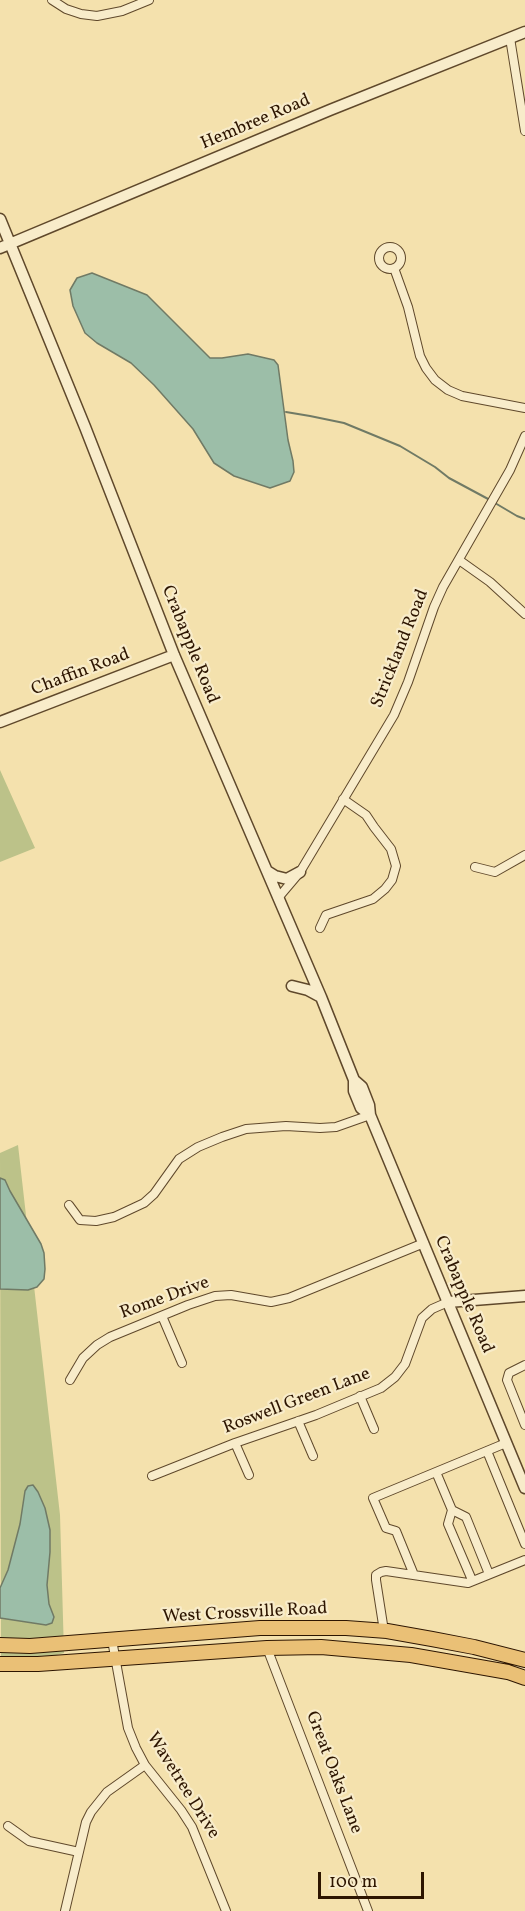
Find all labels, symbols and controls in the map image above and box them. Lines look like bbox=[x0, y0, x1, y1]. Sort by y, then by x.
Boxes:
street label: Hembree Road bbox=[198, 90, 314, 156]
street label: Crabapple Road bbox=[155, 583, 223, 707]
street label: Strickland Road bbox=[367, 586, 435, 712]
street label: Chaffin Road bbox=[29, 644, 133, 702]
street label: Crabapple Road bbox=[429, 1233, 497, 1357]
street label: Rome Drive bbox=[117, 1273, 213, 1325]
street label: Roswell Green Lane bbox=[220, 1364, 374, 1440]
street label: West Crossville Road bbox=[162, 1599, 328, 1629]
street label: Great Oaks Lane bbox=[300, 1709, 366, 1837]
street label: Wavetree Drive bbox=[141, 1729, 223, 1843]
scale bar bbox=[321, 1860, 428, 1898]
text: 100 m bbox=[329, 1870, 378, 1895]

